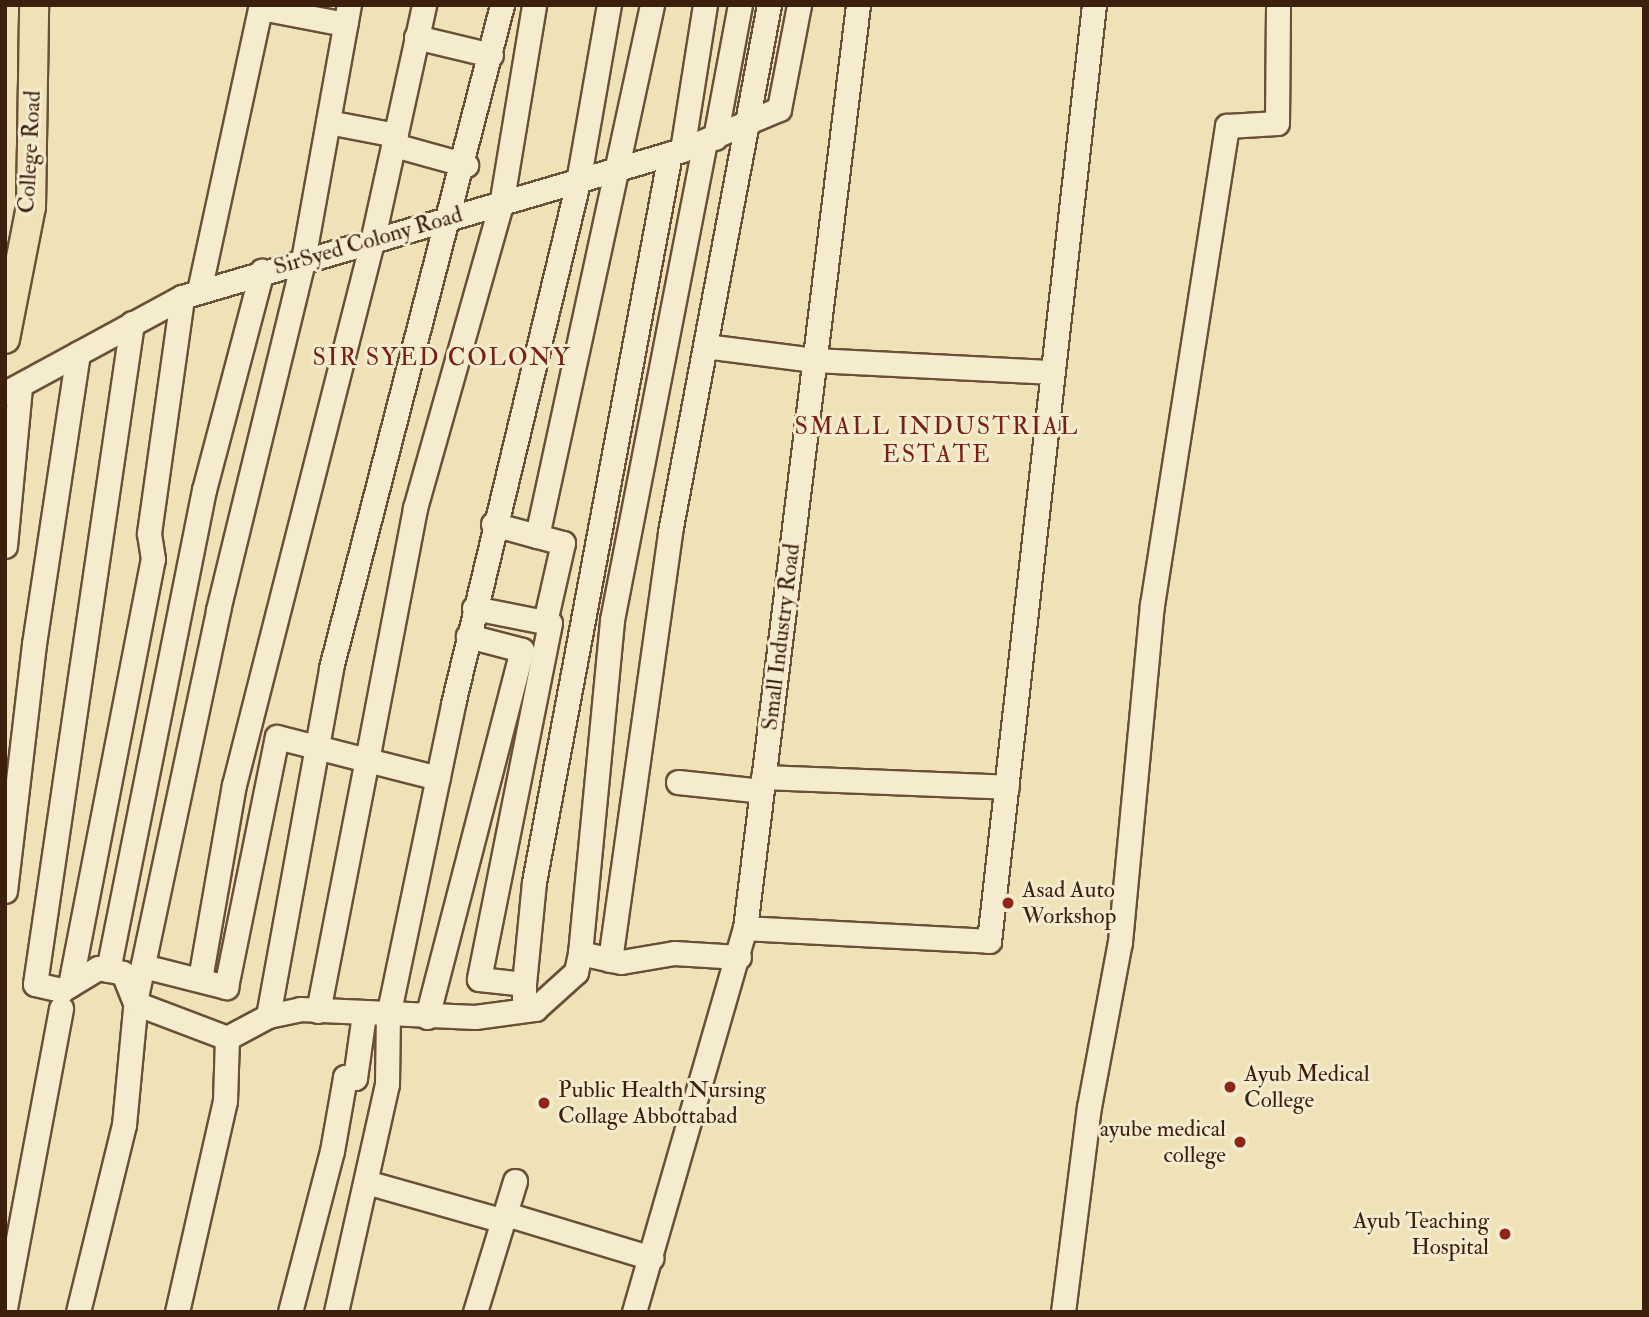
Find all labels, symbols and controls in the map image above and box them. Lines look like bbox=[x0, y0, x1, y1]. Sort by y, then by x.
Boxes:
street label: College Road bbox=[13, 90, 47, 214]
street label: SirSyed Colony Road bbox=[270, 201, 466, 281]
district label: SIR SYED COLONY bbox=[314, 344, 570, 372]
district label: SMALL INDUSTRIAL ESTATE bbox=[797, 413, 1077, 469]
street label: Small Industry Road bbox=[756, 542, 806, 732]
place label: Asad Auto Workshop bbox=[1022, 876, 1116, 930]
marker: Asad Auto Workshop bbox=[1000, 895, 1016, 911]
place label: Ayub Medical College bbox=[1244, 1060, 1370, 1114]
place label: Public Health Nursing Collage Abbottabad bbox=[558, 1076, 766, 1130]
marker: Ayub Medical College bbox=[1222, 1079, 1238, 1095]
marker: Public Health Nursing Collage Abbottabad bbox=[536, 1095, 552, 1111]
place label: ayube medical college bbox=[1100, 1115, 1226, 1169]
marker: ayube medical college bbox=[1232, 1134, 1248, 1150]
place label: Ayub Teaching Hospital bbox=[1353, 1207, 1489, 1261]
marker: Ayub Teaching Hospital bbox=[1495, 1224, 1515, 1244]

